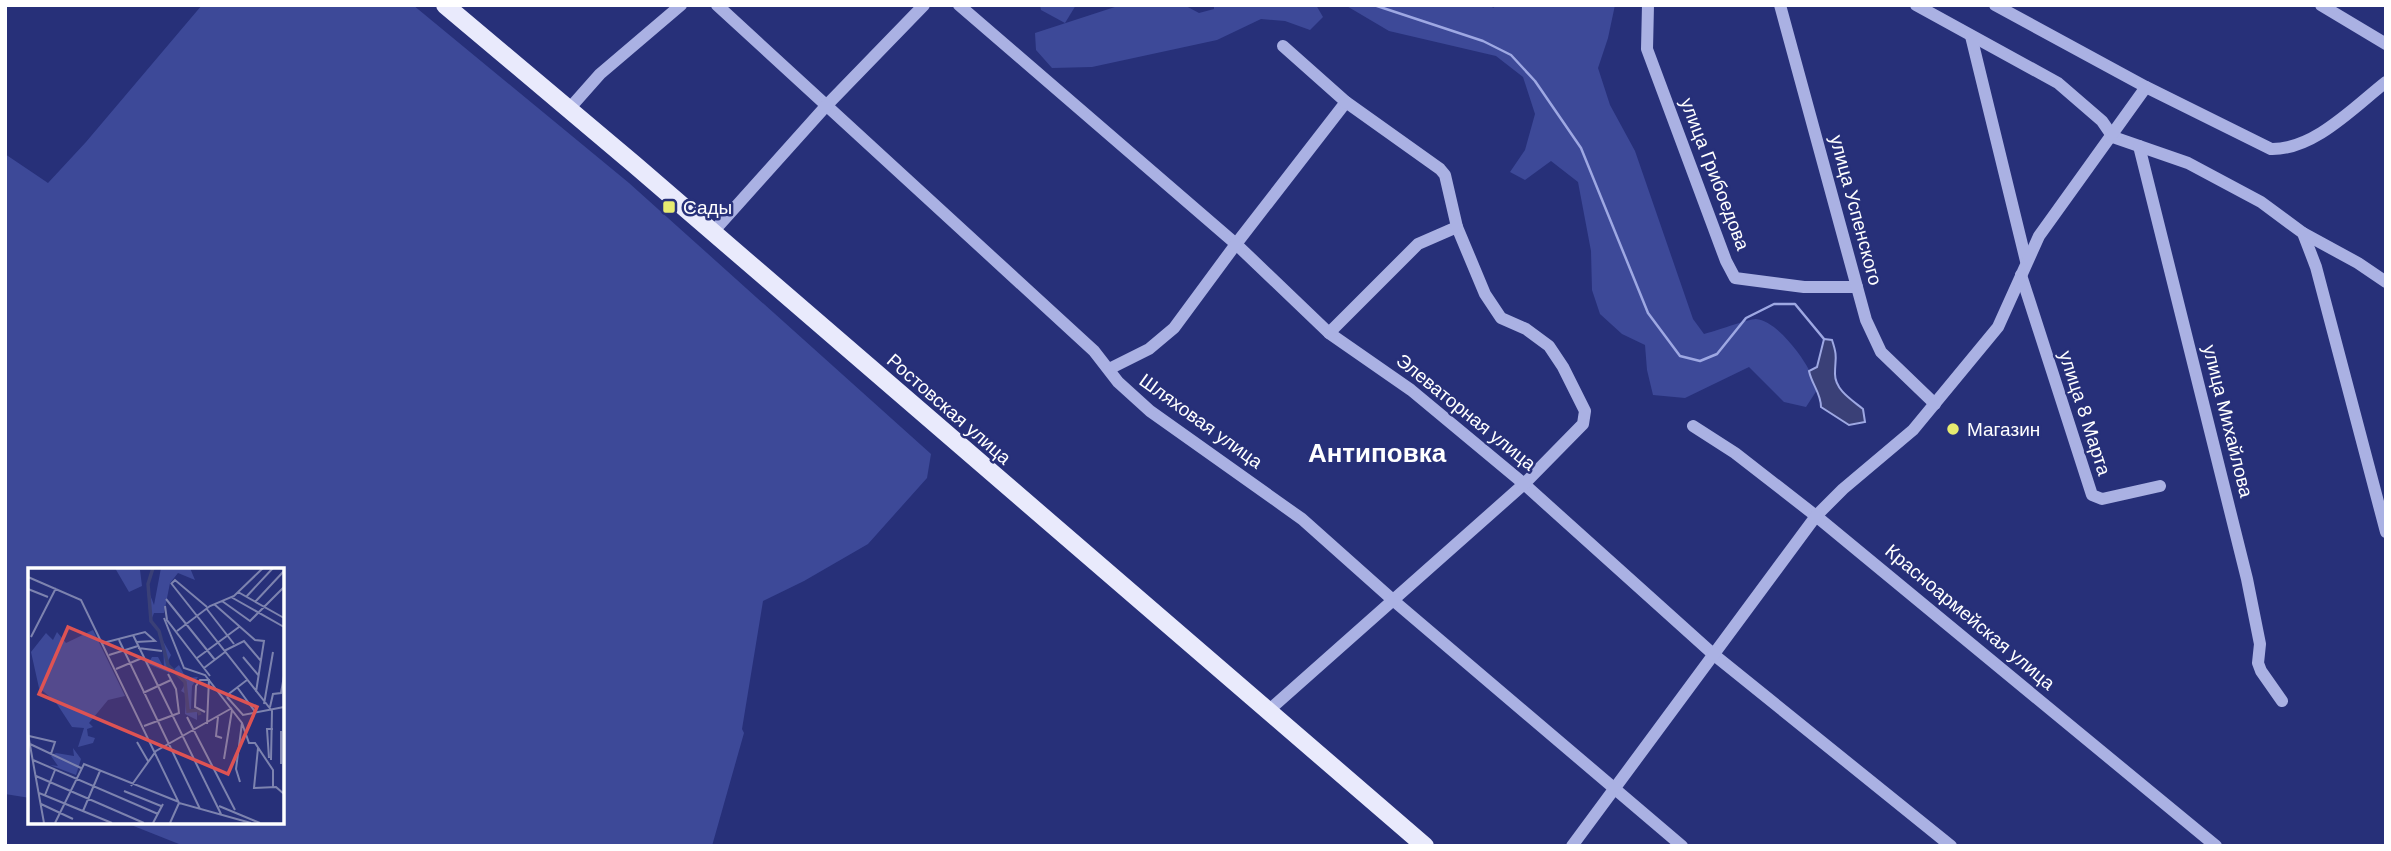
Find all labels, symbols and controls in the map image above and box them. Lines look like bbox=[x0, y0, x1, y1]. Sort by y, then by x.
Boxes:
street label: улица Грибоедова bbox=[1674, 94, 1756, 254]
street label: улица Успенского bbox=[1824, 132, 1888, 288]
place label: Сады bbox=[683, 195, 732, 220]
marker: Сады bbox=[661, 199, 677, 215]
street label: улица Михайлова bbox=[2197, 342, 2259, 500]
street label: улица 8 Марта bbox=[2053, 347, 2117, 479]
street label: Ростовская улица bbox=[881, 348, 1017, 470]
street label: Элеваторная улица bbox=[1391, 348, 1541, 476]
street label: Шляховая улица bbox=[1134, 368, 1268, 474]
place label: Магазин bbox=[1967, 417, 2040, 442]
marker: Магазин bbox=[1945, 421, 1961, 437]
district label: Антиповка bbox=[1308, 436, 1447, 470]
street label: Красноармейская улица bbox=[1880, 538, 2061, 696]
inset map bbox=[28, 568, 284, 823]

